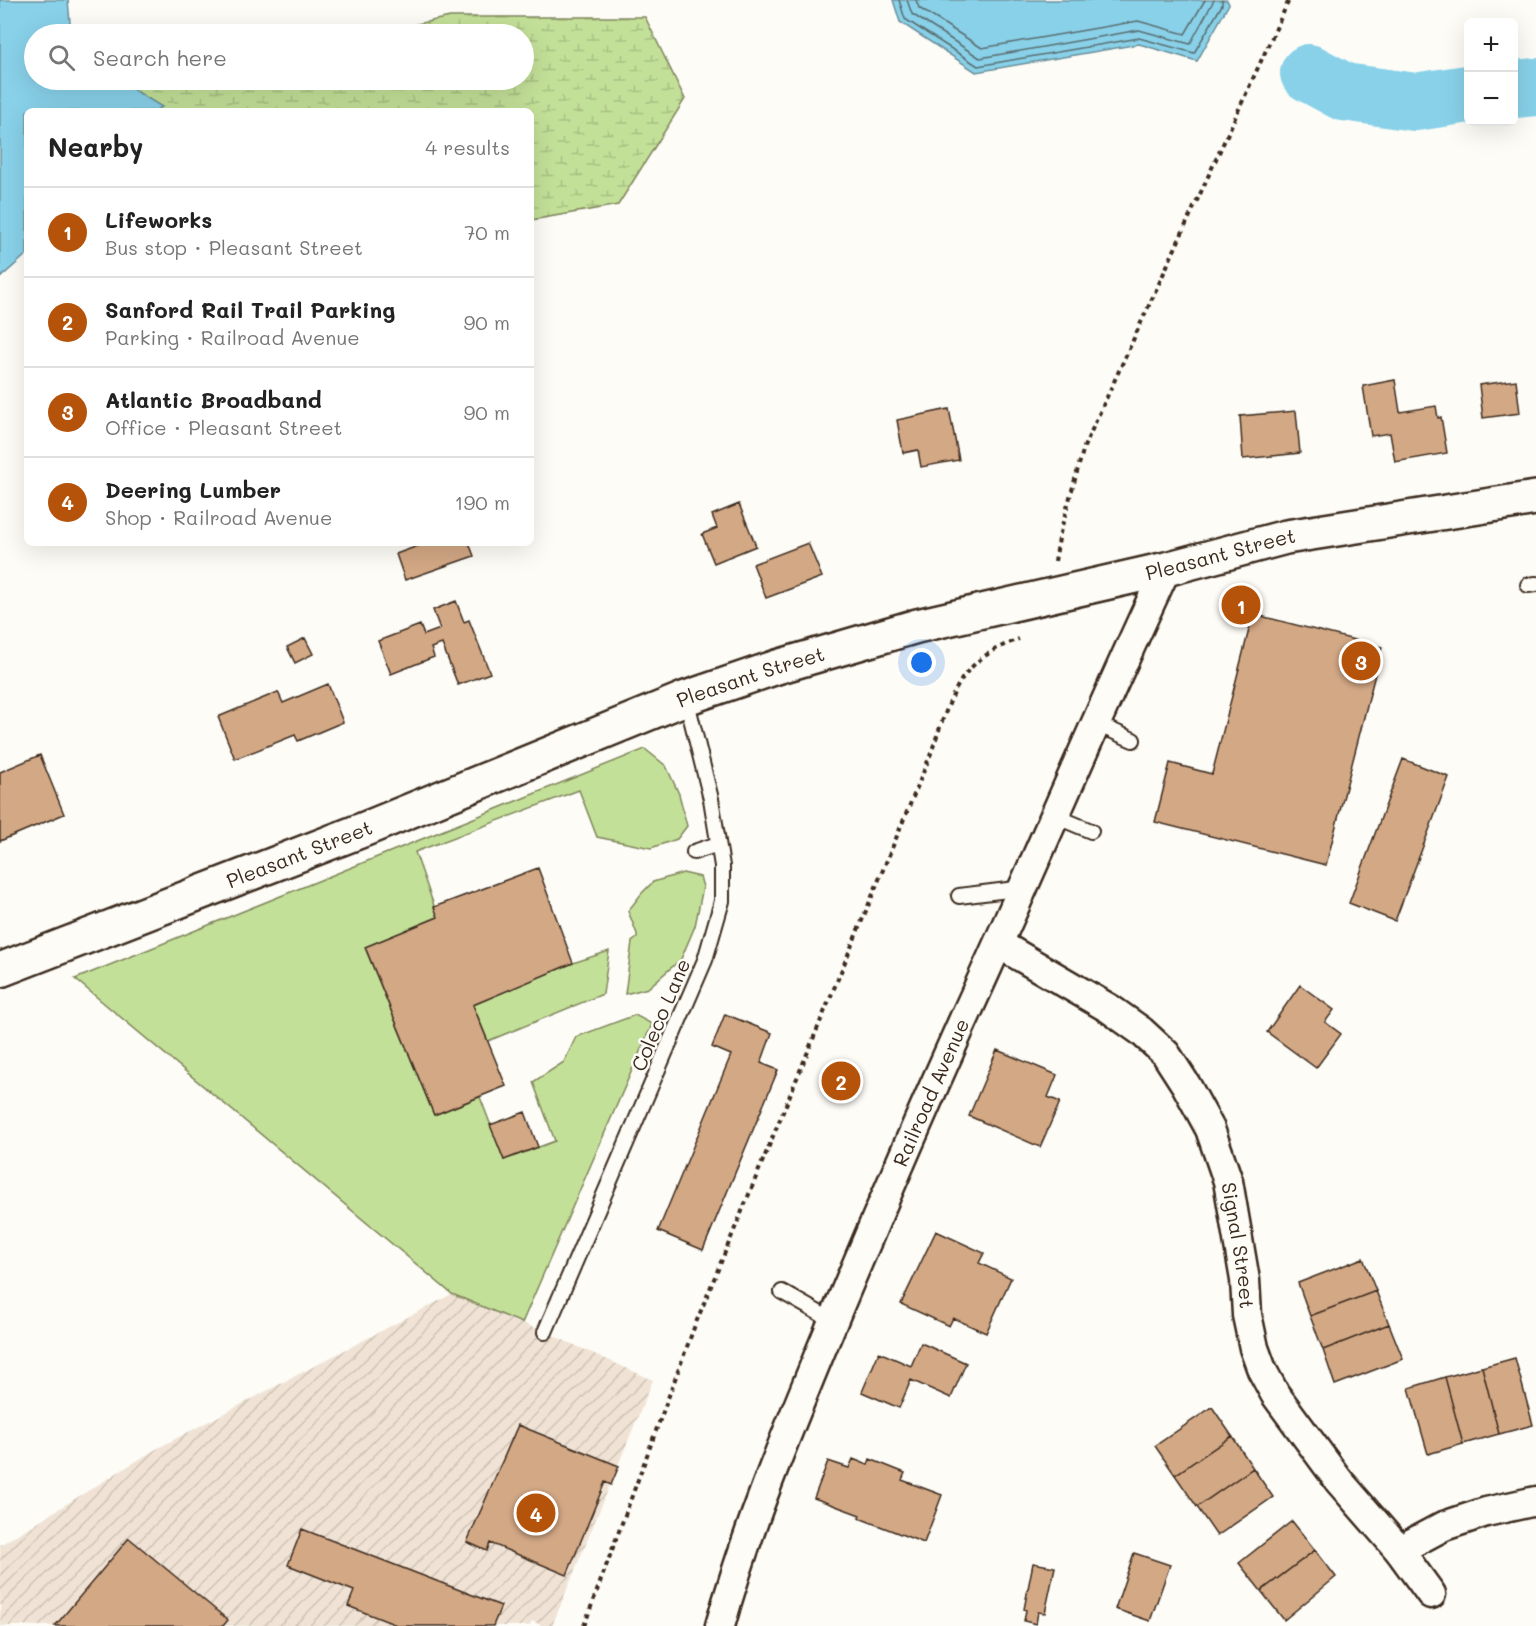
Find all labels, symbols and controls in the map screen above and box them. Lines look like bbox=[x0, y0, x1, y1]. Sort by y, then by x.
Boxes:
map controls bbox=[1464, 18, 1518, 126]
button: + bbox=[1464, 18, 1518, 72]
search box bbox=[24, 24, 534, 90]
icon: search bbox=[45, 41, 78, 74]
text: Search here bbox=[93, 43, 227, 72]
button: − bbox=[1464, 72, 1518, 126]
text: Nearby bbox=[48, 130, 143, 164]
text: 4 results bbox=[425, 134, 510, 160]
text: Lifeworks bbox=[105, 205, 212, 234]
text: 1 bbox=[63, 219, 72, 245]
text: 70 m bbox=[464, 219, 510, 245]
text: Bus stop · Pleasant Street bbox=[105, 234, 363, 260]
text: Sanford Rail Trail Parking bbox=[105, 295, 395, 324]
text: 2 bbox=[62, 309, 73, 335]
text: 90 m bbox=[464, 309, 510, 335]
text: Parking · Railroad Avenue bbox=[105, 324, 360, 350]
text: Atlantic Broadband bbox=[105, 385, 322, 414]
text: 3 bbox=[62, 399, 74, 425]
text: 90 m bbox=[464, 399, 510, 425]
text: Office · Pleasant Street bbox=[105, 414, 342, 440]
text: Deering Lumber bbox=[105, 475, 281, 504]
text: 4 bbox=[61, 489, 74, 515]
text: 190 m bbox=[455, 489, 510, 515]
text: Shop · Railroad Avenue bbox=[105, 504, 332, 530]
street label: Pleasant Street bbox=[1143, 522, 1297, 585]
pin: 1 bbox=[1222, 582, 1260, 628]
pin: 3 bbox=[1342, 638, 1380, 684]
street label: Pleasant Street bbox=[672, 640, 827, 713]
your location bbox=[907, 648, 936, 677]
street label: Pleasant Street bbox=[222, 813, 376, 893]
street label: Coleco Lane bbox=[625, 954, 695, 1075]
street label: Railroad Avenue bbox=[886, 1014, 974, 1170]
pin: 2 bbox=[822, 1058, 860, 1104]
street label: Signal Street bbox=[1216, 1180, 1261, 1309]
pin: 4 bbox=[516, 1490, 556, 1536]

